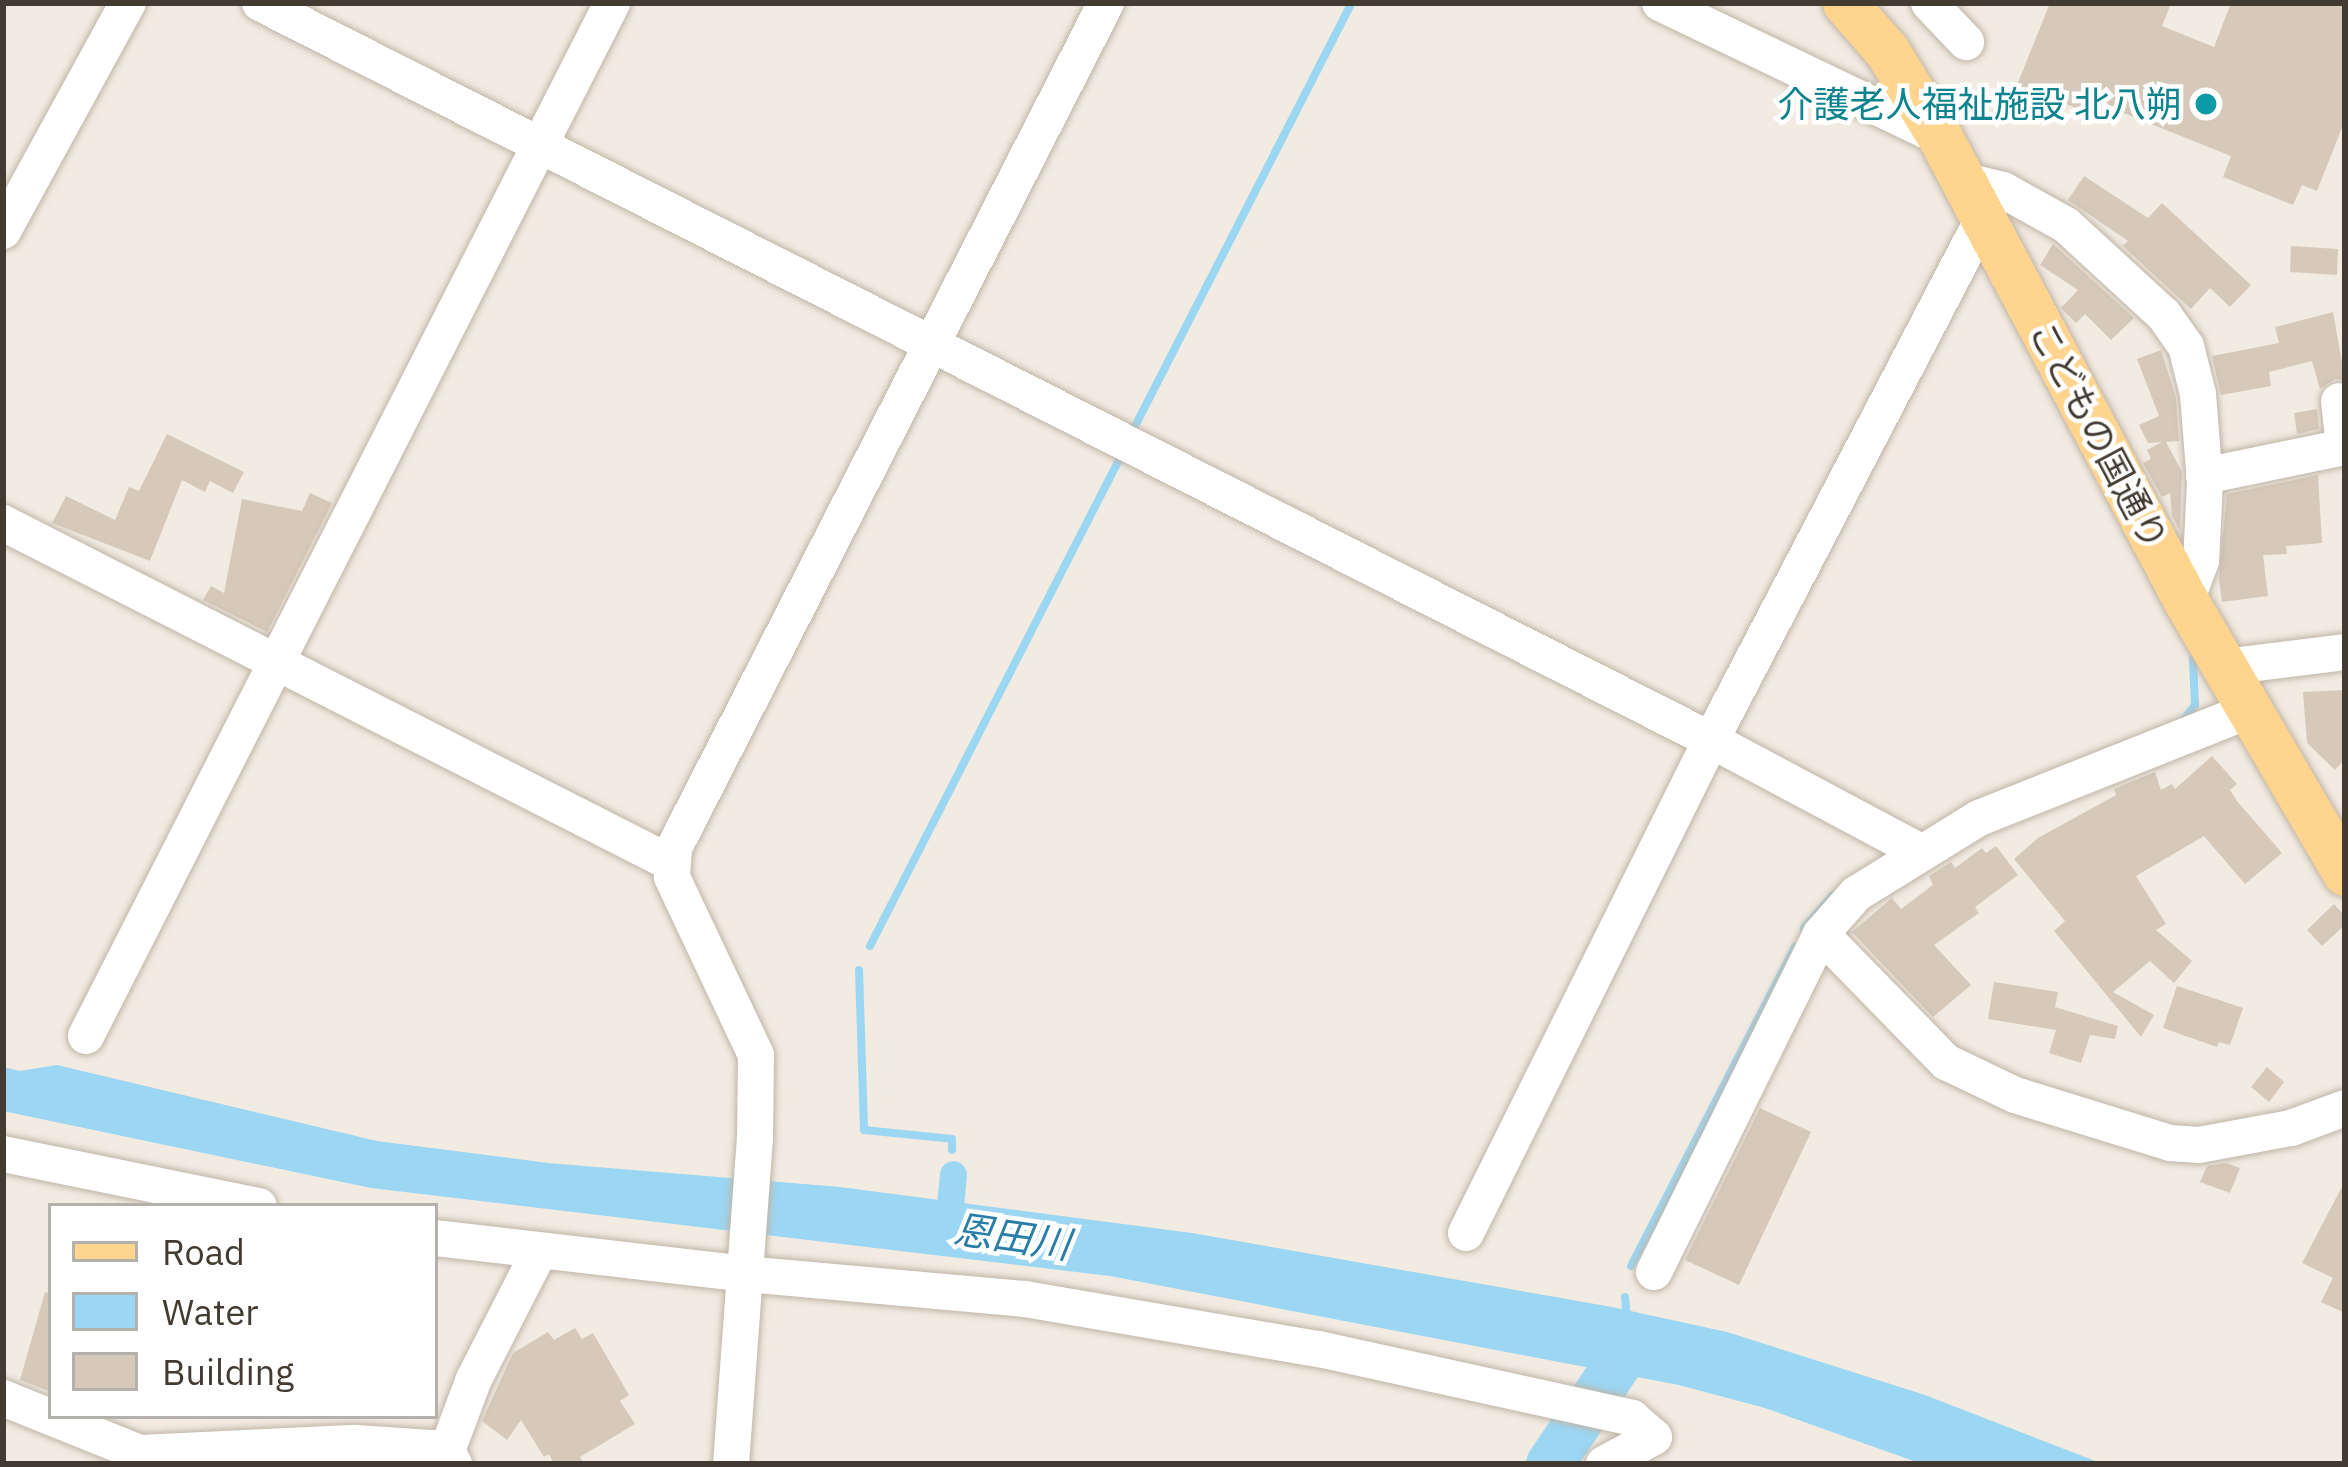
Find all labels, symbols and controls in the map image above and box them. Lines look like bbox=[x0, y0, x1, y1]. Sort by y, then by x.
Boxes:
place label: 介護老人福祉施設 北八朔 bbox=[1778, 82, 2182, 126]
marker: 介護老人福祉施設 北八朔 bbox=[2193, 91, 2219, 117]
street label: こどもの国通り bbox=[2021, 314, 2177, 556]
legend bbox=[48, 1203, 438, 1419]
water label: 恩田川 bbox=[951, 1206, 1073, 1268]
text: Road bbox=[162, 1228, 245, 1275]
text: Water bbox=[162, 1288, 258, 1335]
text: Building bbox=[162, 1348, 294, 1395]

